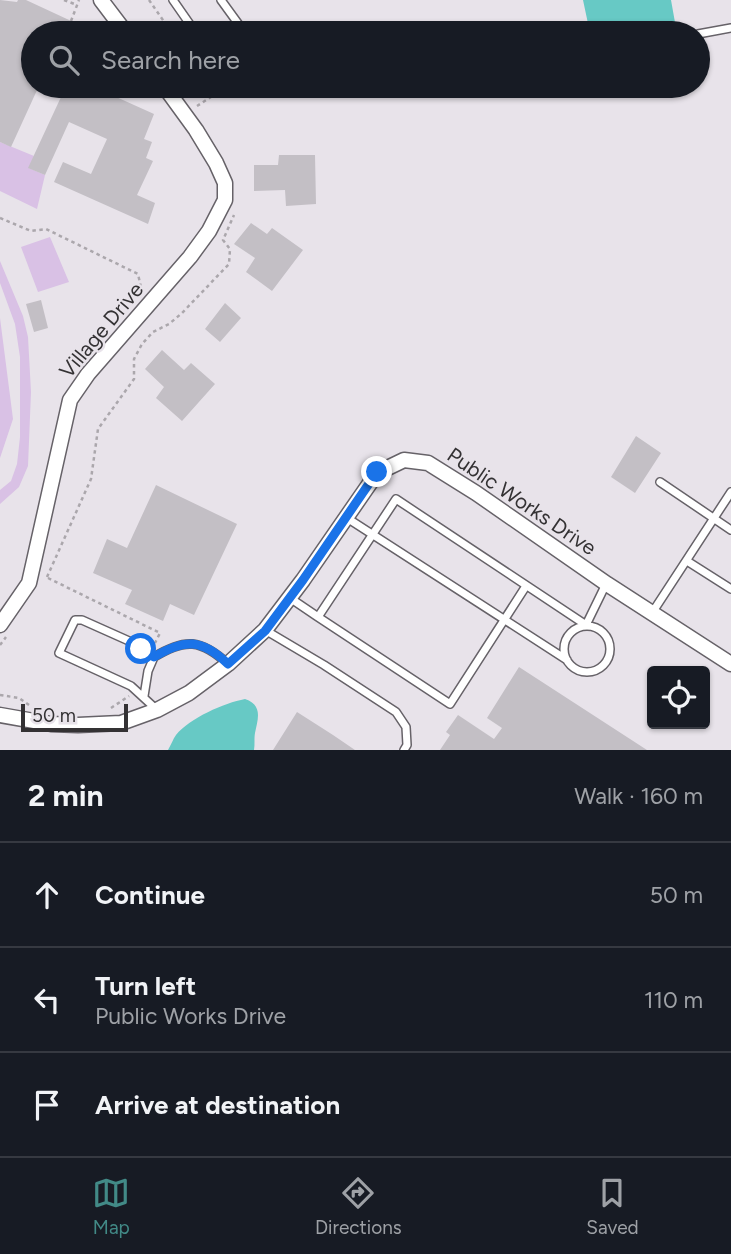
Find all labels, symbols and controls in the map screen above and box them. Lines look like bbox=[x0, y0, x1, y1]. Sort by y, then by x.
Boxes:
search box bbox=[21, 21, 710, 98]
icon: search bbox=[45, 41, 83, 79]
text: Search here bbox=[101, 44, 240, 76]
street label: Village Drive bbox=[54, 277, 148, 383]
street label: Public Works Drive bbox=[443, 442, 601, 560]
route end bbox=[361, 456, 392, 487]
route start bbox=[125, 633, 156, 664]
map controls bbox=[647, 666, 710, 729]
button: locate bbox=[647, 666, 710, 729]
scale bar bbox=[21, 701, 128, 733]
text: 50 m bbox=[32, 704, 76, 727]
text: 2 min bbox=[28, 777, 104, 814]
text: Walk · 160 m bbox=[574, 782, 703, 810]
icon: ahead bbox=[28, 876, 66, 914]
text: Continue bbox=[95, 879, 205, 911]
text: 50 m bbox=[650, 881, 703, 909]
text: Turn left bbox=[95, 970, 196, 1002]
icon: left bbox=[28, 981, 66, 1019]
text: 110 m bbox=[644, 986, 703, 1014]
text: Public Works Drive bbox=[95, 1002, 286, 1030]
icon: arrive bbox=[28, 1086, 66, 1124]
text: Arrive at destination bbox=[95, 1089, 340, 1121]
tab: Map bbox=[92, 1174, 130, 1239]
tab: Directions bbox=[315, 1174, 402, 1239]
tab: Saved bbox=[586, 1174, 639, 1239]

